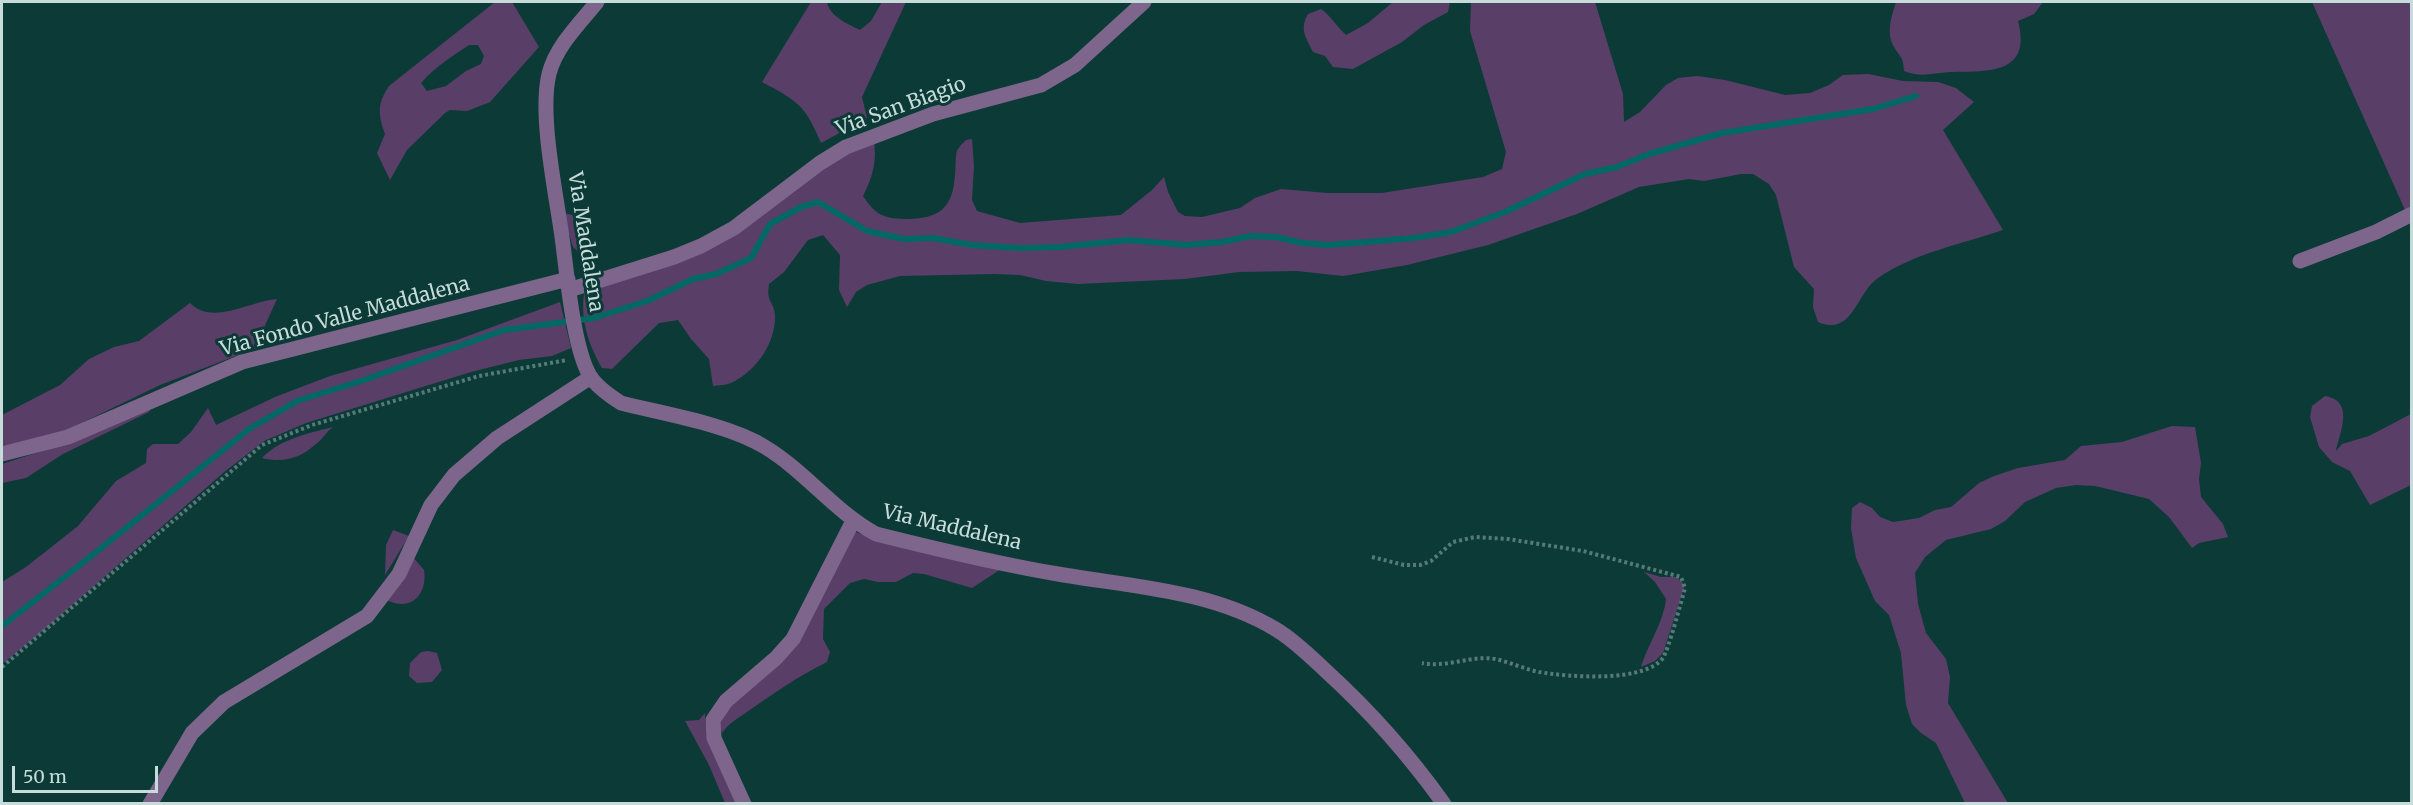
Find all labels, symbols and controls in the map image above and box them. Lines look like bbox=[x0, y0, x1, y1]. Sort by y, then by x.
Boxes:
street label: Via San Biagio bbox=[833, 72, 969, 142]
street label: Via Maddalena bbox=[562, 170, 608, 314]
street label: Via Fondo Valle Maddalena bbox=[218, 272, 472, 362]
street label: Via Maddalena bbox=[880, 500, 1024, 556]
scale bar bbox=[15, 754, 160, 792]
text: 50 m bbox=[23, 765, 67, 788]

